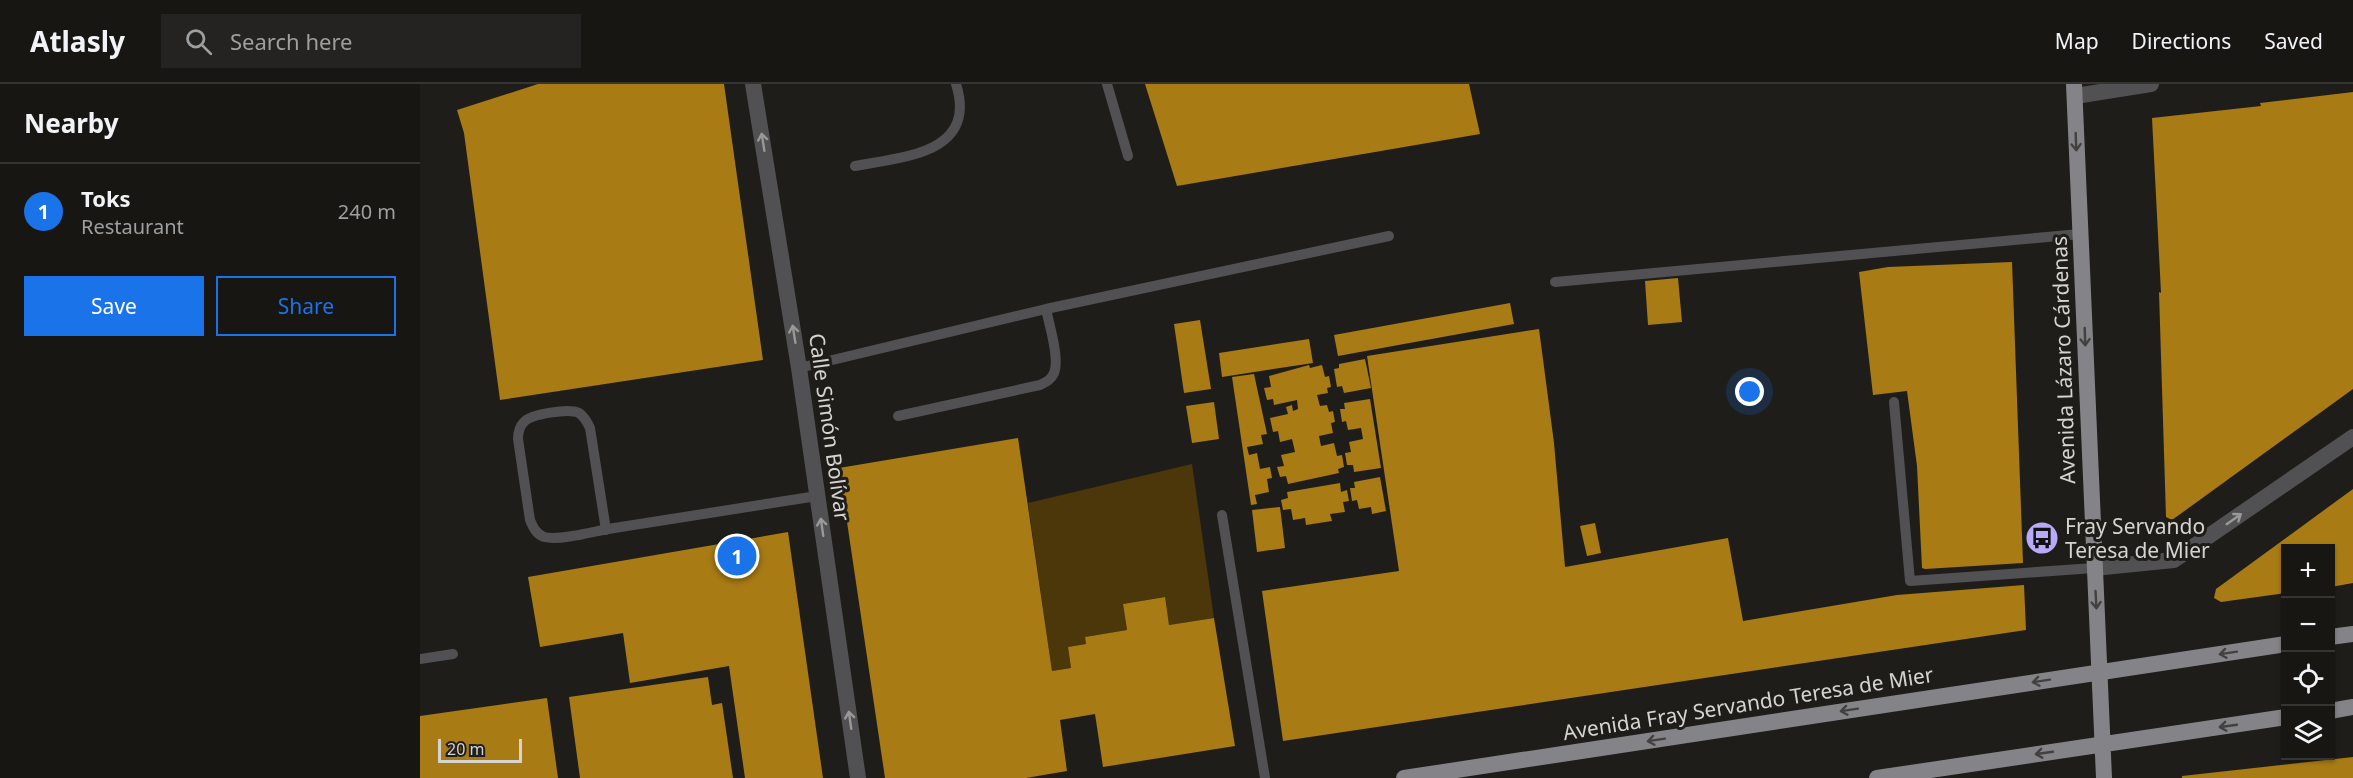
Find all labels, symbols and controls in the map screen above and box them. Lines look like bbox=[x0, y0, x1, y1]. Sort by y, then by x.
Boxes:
search box bbox=[161, 14, 581, 68]
text: Atlasly bbox=[30, 22, 125, 60]
icon: search bbox=[182, 25, 215, 58]
text: Search here bbox=[230, 26, 352, 56]
text: Map bbox=[2055, 27, 2099, 55]
text: Directions bbox=[2132, 27, 2231, 55]
text: Saved bbox=[2264, 27, 2323, 55]
text: Nearby bbox=[24, 105, 119, 141]
one-way arrow bbox=[757, 132, 768, 152]
one-way arrow bbox=[2071, 132, 2082, 152]
text: Toks bbox=[81, 183, 131, 213]
text: 1 bbox=[38, 198, 49, 225]
text: 240 m bbox=[338, 198, 396, 225]
text: Restaurant bbox=[81, 213, 184, 240]
street label: Avenida Lázaro Cárdenas bbox=[2045, 235, 2081, 485]
button: Save bbox=[24, 276, 204, 336]
button: Share bbox=[216, 276, 396, 336]
one-way arrow bbox=[788, 325, 799, 345]
one-way arrow bbox=[2079, 327, 2090, 347]
street label: Calle Simón Bolívar bbox=[803, 331, 857, 523]
your location bbox=[1735, 377, 1764, 406]
place label: Fray Servando Teresa de Mier bbox=[2065, 512, 2210, 564]
one-way arrow bbox=[2225, 513, 2241, 525]
one-way arrow bbox=[816, 518, 827, 538]
bus stop icon: Fray Servando Teresa de Mier bbox=[2024, 520, 2060, 556]
pin: 1 bbox=[718, 534, 756, 578]
map controls bbox=[2281, 544, 2335, 760]
button: + bbox=[2281, 544, 2335, 598]
one-way arrow bbox=[2090, 589, 2101, 609]
button: − bbox=[2281, 598, 2335, 652]
one-way arrow bbox=[2218, 647, 2238, 658]
button: locate bbox=[2281, 652, 2335, 706]
street label: Avenida Fray Servando Teresa de Mier bbox=[1561, 660, 1936, 746]
one-way arrow bbox=[2032, 675, 2052, 686]
one-way arrow bbox=[1839, 705, 1859, 716]
button: layers bbox=[2281, 706, 2335, 760]
one-way arrow bbox=[844, 711, 855, 730]
one-way arrow bbox=[2218, 720, 2238, 731]
one-way arrow bbox=[1646, 734, 1666, 745]
scale bar bbox=[438, 736, 522, 764]
text: 20 m bbox=[447, 738, 484, 760]
one-way arrow bbox=[2035, 748, 2055, 759]

